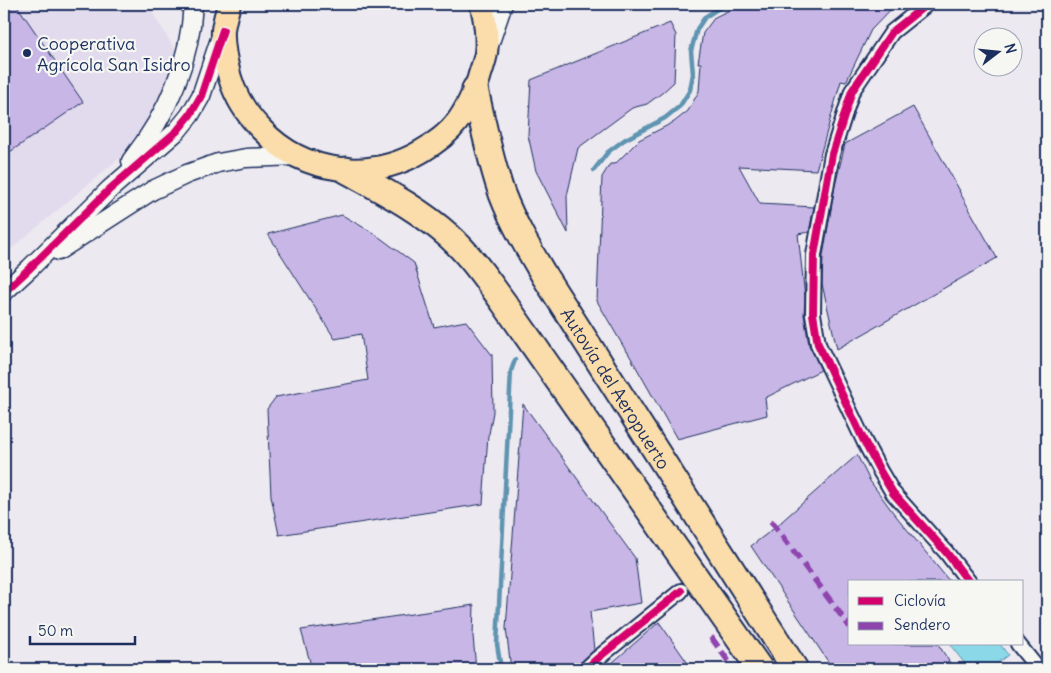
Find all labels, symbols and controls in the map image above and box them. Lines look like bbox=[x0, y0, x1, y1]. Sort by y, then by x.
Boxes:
north arrow bbox=[974, 28, 1024, 78]
place label: Cooperativa Agrícola San Isidro bbox=[37, 32, 191, 76]
text: N bbox=[1001, 41, 1020, 56]
marker: Cooperativa Agrícola San Isidro bbox=[21, 47, 33, 59]
street label: Autovía del Aeropuerto bbox=[556, 303, 676, 473]
legend bbox=[848, 580, 1024, 646]
text: Ciclovía bbox=[894, 591, 946, 610]
scale bar bbox=[30, 613, 135, 645]
text: Sendero bbox=[894, 615, 950, 634]
text: 50 m bbox=[38, 621, 73, 640]

